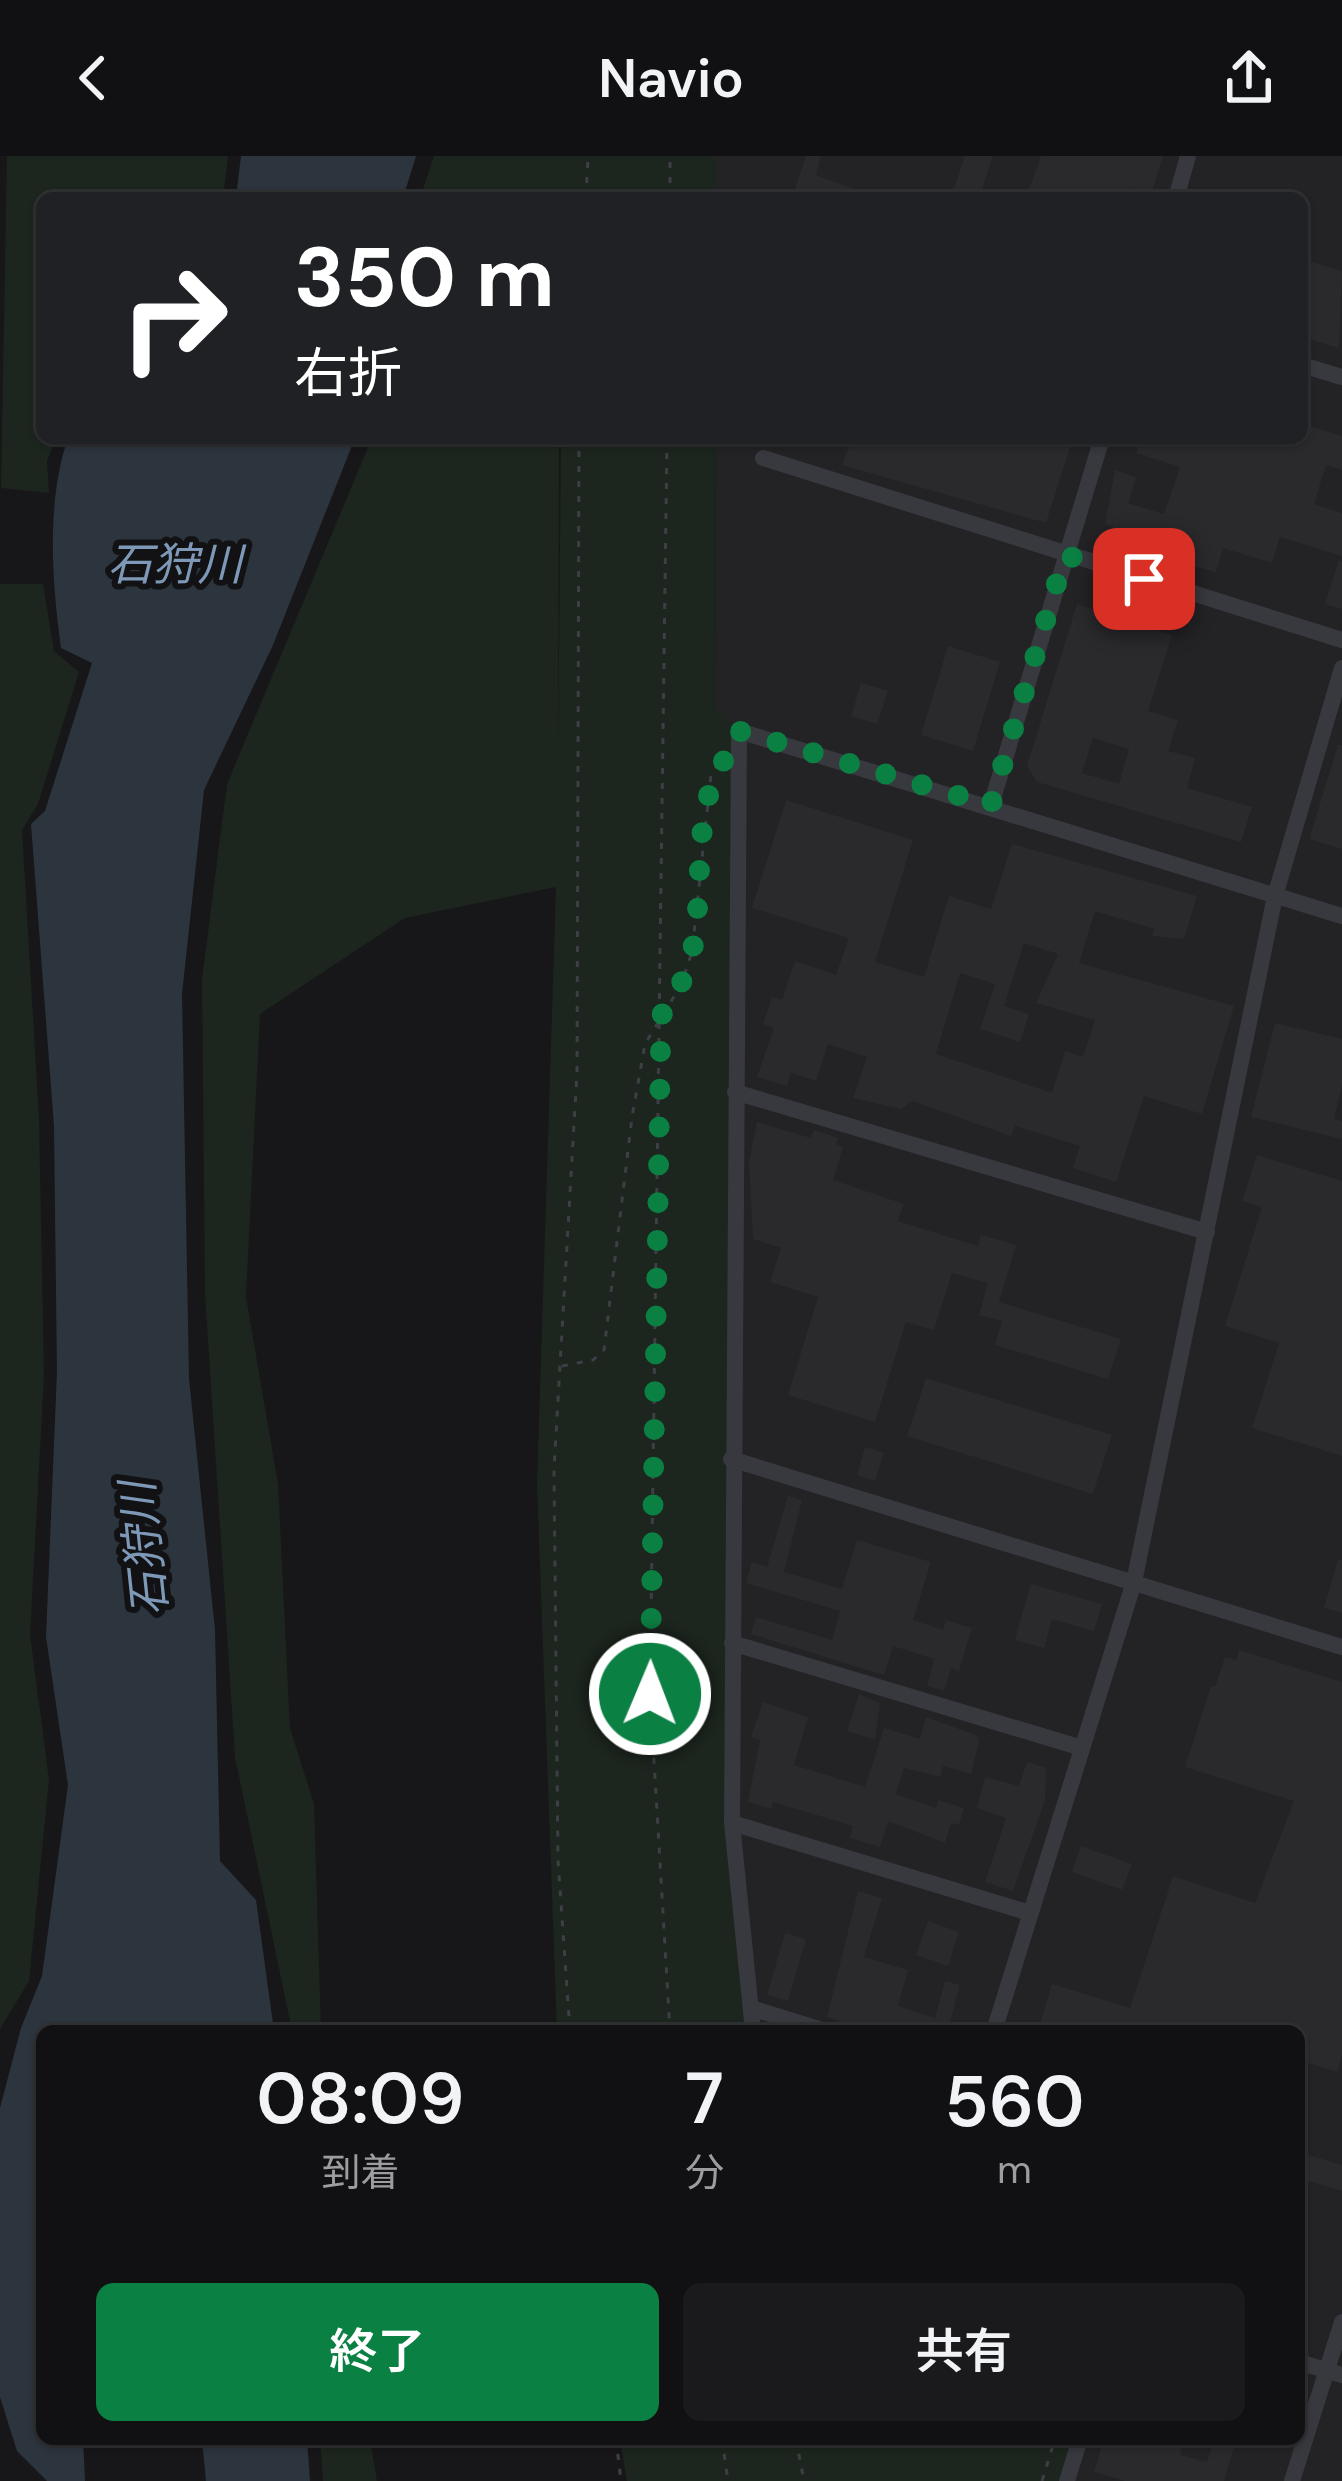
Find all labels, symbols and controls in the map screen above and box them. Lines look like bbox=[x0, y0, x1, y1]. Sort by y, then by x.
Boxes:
text: Navio bbox=[598, 43, 744, 114]
icon: back bbox=[60, 45, 126, 111]
icon: share bbox=[1216, 45, 1282, 111]
text: 350 m bbox=[294, 223, 555, 332]
icon: right bbox=[96, 240, 252, 396]
text: 右折 bbox=[294, 338, 402, 409]
pin bbox=[1093, 528, 1195, 630]
water label: 石狩川 bbox=[107, 535, 246, 594]
icon: arrive bbox=[1111, 546, 1177, 612]
water label: 石狩川 bbox=[107, 1475, 180, 1619]
position arrow bbox=[587, 1631, 713, 1757]
text: 08:09 bbox=[256, 2052, 465, 2145]
text: 7 bbox=[685, 2052, 724, 2145]
text: 560 bbox=[944, 2055, 1085, 2148]
text: m bbox=[997, 2144, 1032, 2195]
text: 到着 bbox=[321, 2147, 399, 2198]
text: 分 bbox=[685, 2147, 724, 2198]
button: 終了 bbox=[96, 2283, 659, 2421]
button: 共有 bbox=[683, 2283, 1245, 2421]

